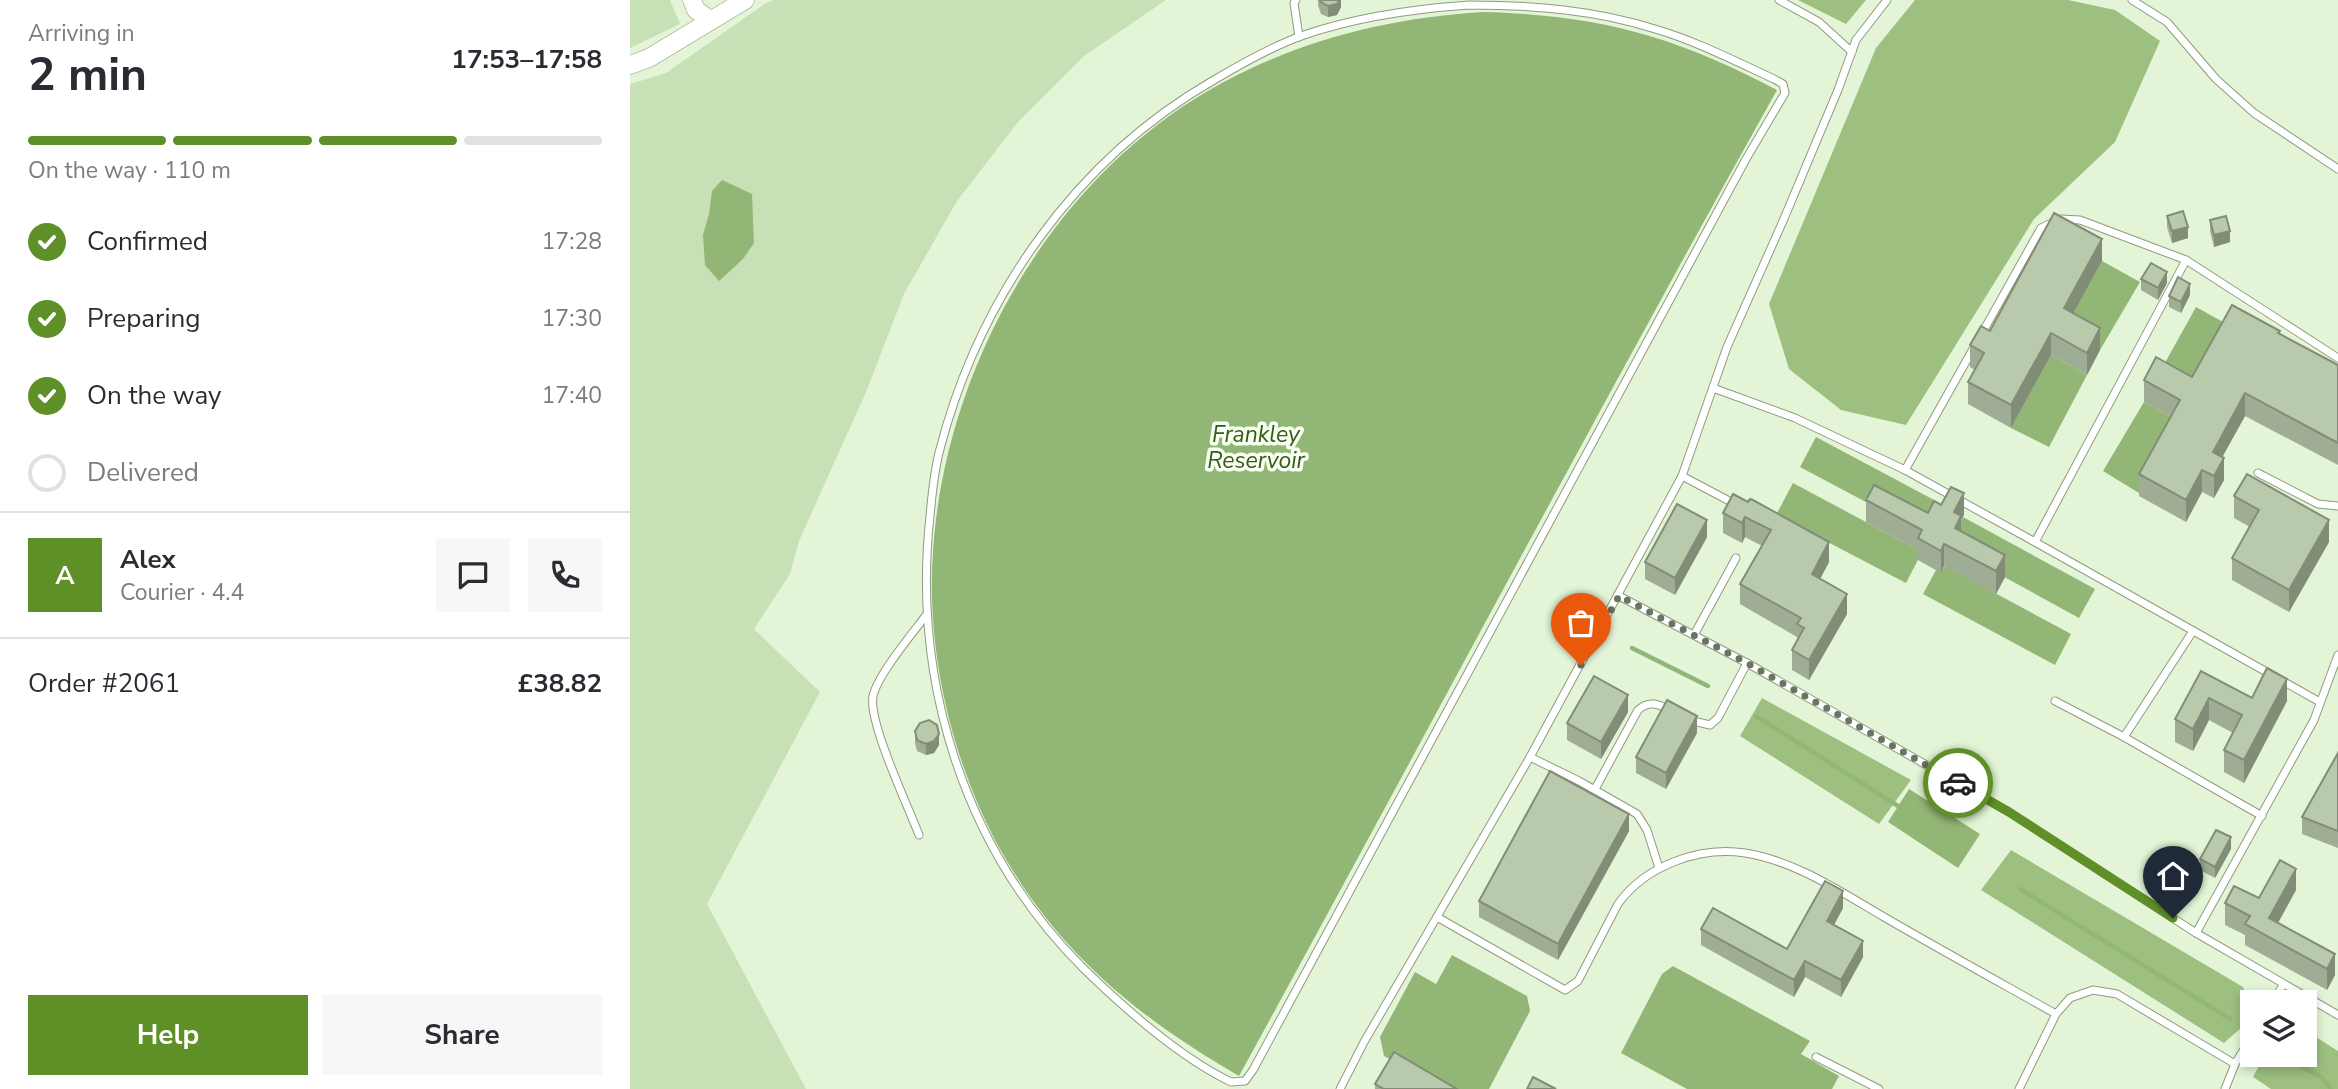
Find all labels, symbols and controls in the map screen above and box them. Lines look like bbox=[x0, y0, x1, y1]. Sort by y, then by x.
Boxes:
text: Arriving in bbox=[28, 18, 135, 49]
text: 17:53–17:58 bbox=[451, 42, 602, 77]
text: 2 min bbox=[28, 43, 147, 106]
text: On the way · 110 m bbox=[28, 155, 231, 186]
icon: check bbox=[28, 223, 66, 261]
text: Confirmed bbox=[87, 224, 208, 259]
text: 17:28 bbox=[542, 226, 602, 257]
icon: check bbox=[28, 300, 66, 338]
text: Preparing bbox=[87, 301, 200, 336]
text: 17:30 bbox=[542, 303, 602, 334]
icon: check bbox=[28, 377, 66, 415]
text: On the way bbox=[87, 378, 221, 413]
text: 17:40 bbox=[542, 380, 602, 411]
water label: Frankley Reservoir bbox=[1207, 419, 1306, 476]
text: Delivered bbox=[87, 455, 199, 490]
button: chat bbox=[436, 538, 510, 612]
button: phone bbox=[528, 538, 602, 612]
text: Alex bbox=[120, 542, 176, 577]
text: A bbox=[55, 558, 75, 593]
text: Courier · 4.4 bbox=[120, 577, 244, 608]
pin bbox=[1551, 593, 1611, 665]
icon: bag bbox=[1562, 604, 1600, 642]
text: Order #2061 bbox=[28, 666, 180, 701]
text: £38.82 bbox=[518, 666, 602, 701]
courier bbox=[1923, 748, 1993, 818]
icon: car bbox=[1939, 764, 1977, 802]
pin bbox=[2143, 846, 2203, 918]
icon: home bbox=[2154, 857, 2192, 895]
map controls bbox=[2240, 990, 2317, 1067]
button: layers bbox=[2240, 990, 2317, 1067]
button: Help bbox=[28, 995, 308, 1075]
button: Share bbox=[322, 995, 602, 1075]

